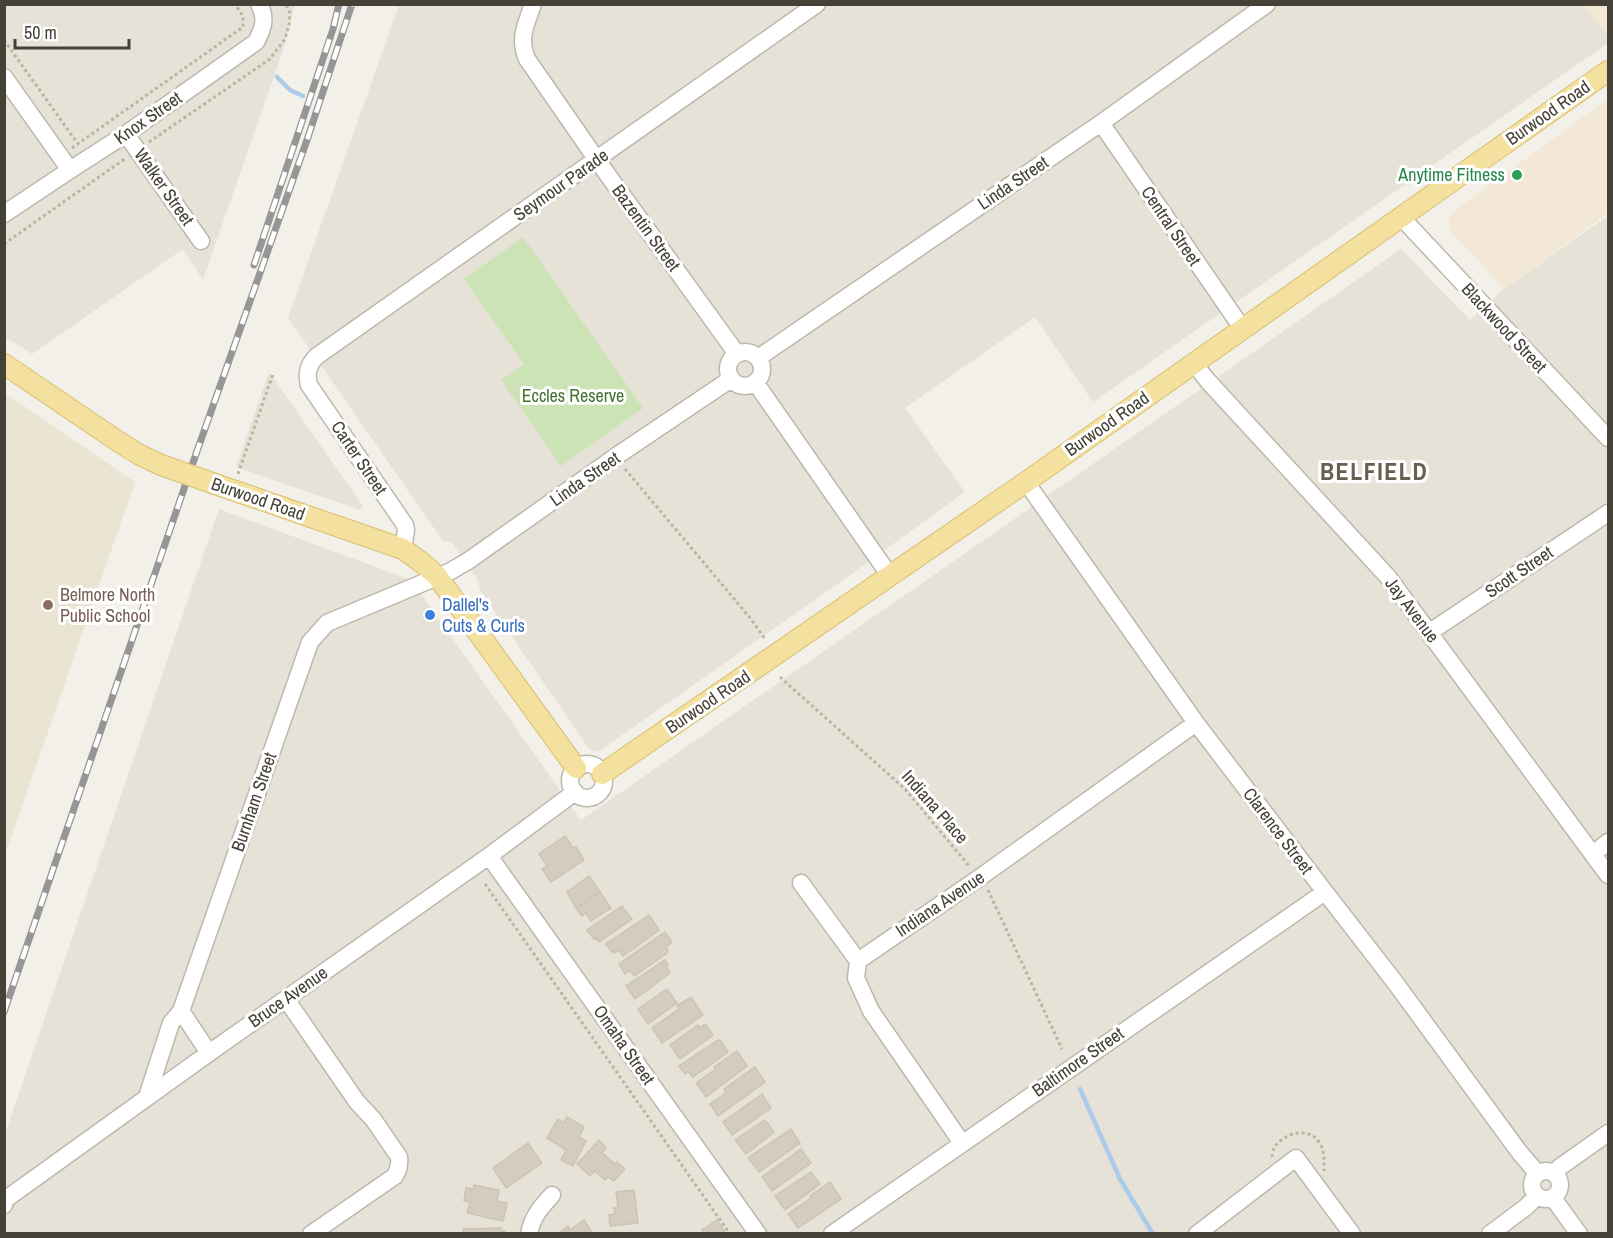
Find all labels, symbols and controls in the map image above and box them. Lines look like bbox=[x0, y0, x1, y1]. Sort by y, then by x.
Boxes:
scale bar bbox=[15, 12, 129, 50]
text: 50 m bbox=[24, 20, 57, 45]
street label: Burwood Road bbox=[1501, 74, 1595, 151]
street label: Knox Street bbox=[109, 85, 186, 150]
street label: Walker Street bbox=[129, 143, 200, 230]
street label: Seymour Parade bbox=[508, 143, 613, 227]
street label: Linda Street bbox=[972, 150, 1053, 215]
place label: Anytime Fitness bbox=[1397, 162, 1505, 187]
marker: Anytime Fitness bbox=[1510, 168, 1524, 182]
street label: Bazentin Street bbox=[606, 179, 686, 276]
street label: Central Street bbox=[1136, 181, 1207, 270]
street label: Blackwood Street bbox=[1456, 277, 1553, 378]
park label: Eccles Reserve bbox=[522, 383, 624, 408]
street label: Burwood Road bbox=[1060, 385, 1154, 462]
street label: Carter Street bbox=[325, 416, 393, 500]
street label: Linda Street bbox=[545, 445, 625, 512]
district label: BELFIELD bbox=[1320, 455, 1428, 487]
street label: Burwood Road bbox=[208, 471, 308, 526]
street label: Scott Street bbox=[1480, 540, 1558, 604]
street label: Jay Avenue bbox=[1380, 572, 1445, 648]
place label: Belmore North Public School bbox=[60, 582, 155, 628]
place label: Dallel's Cuts & Curls bbox=[442, 592, 525, 638]
marker: Belmore North Public School bbox=[41, 598, 55, 612]
marker: Dallel's Cuts & Curls bbox=[423, 608, 437, 622]
street label: Burwood Road bbox=[660, 664, 755, 739]
street label: Burnham Street bbox=[225, 749, 282, 855]
street label: Indiana Place bbox=[896, 764, 974, 849]
street label: Clarence Street bbox=[1238, 782, 1319, 879]
street label: Indiana Avenue bbox=[890, 865, 989, 943]
street label: Bruce Avenue bbox=[243, 960, 332, 1033]
street label: Omaha Street bbox=[588, 1000, 661, 1090]
street label: Baltimore Street bbox=[1027, 1021, 1129, 1102]

